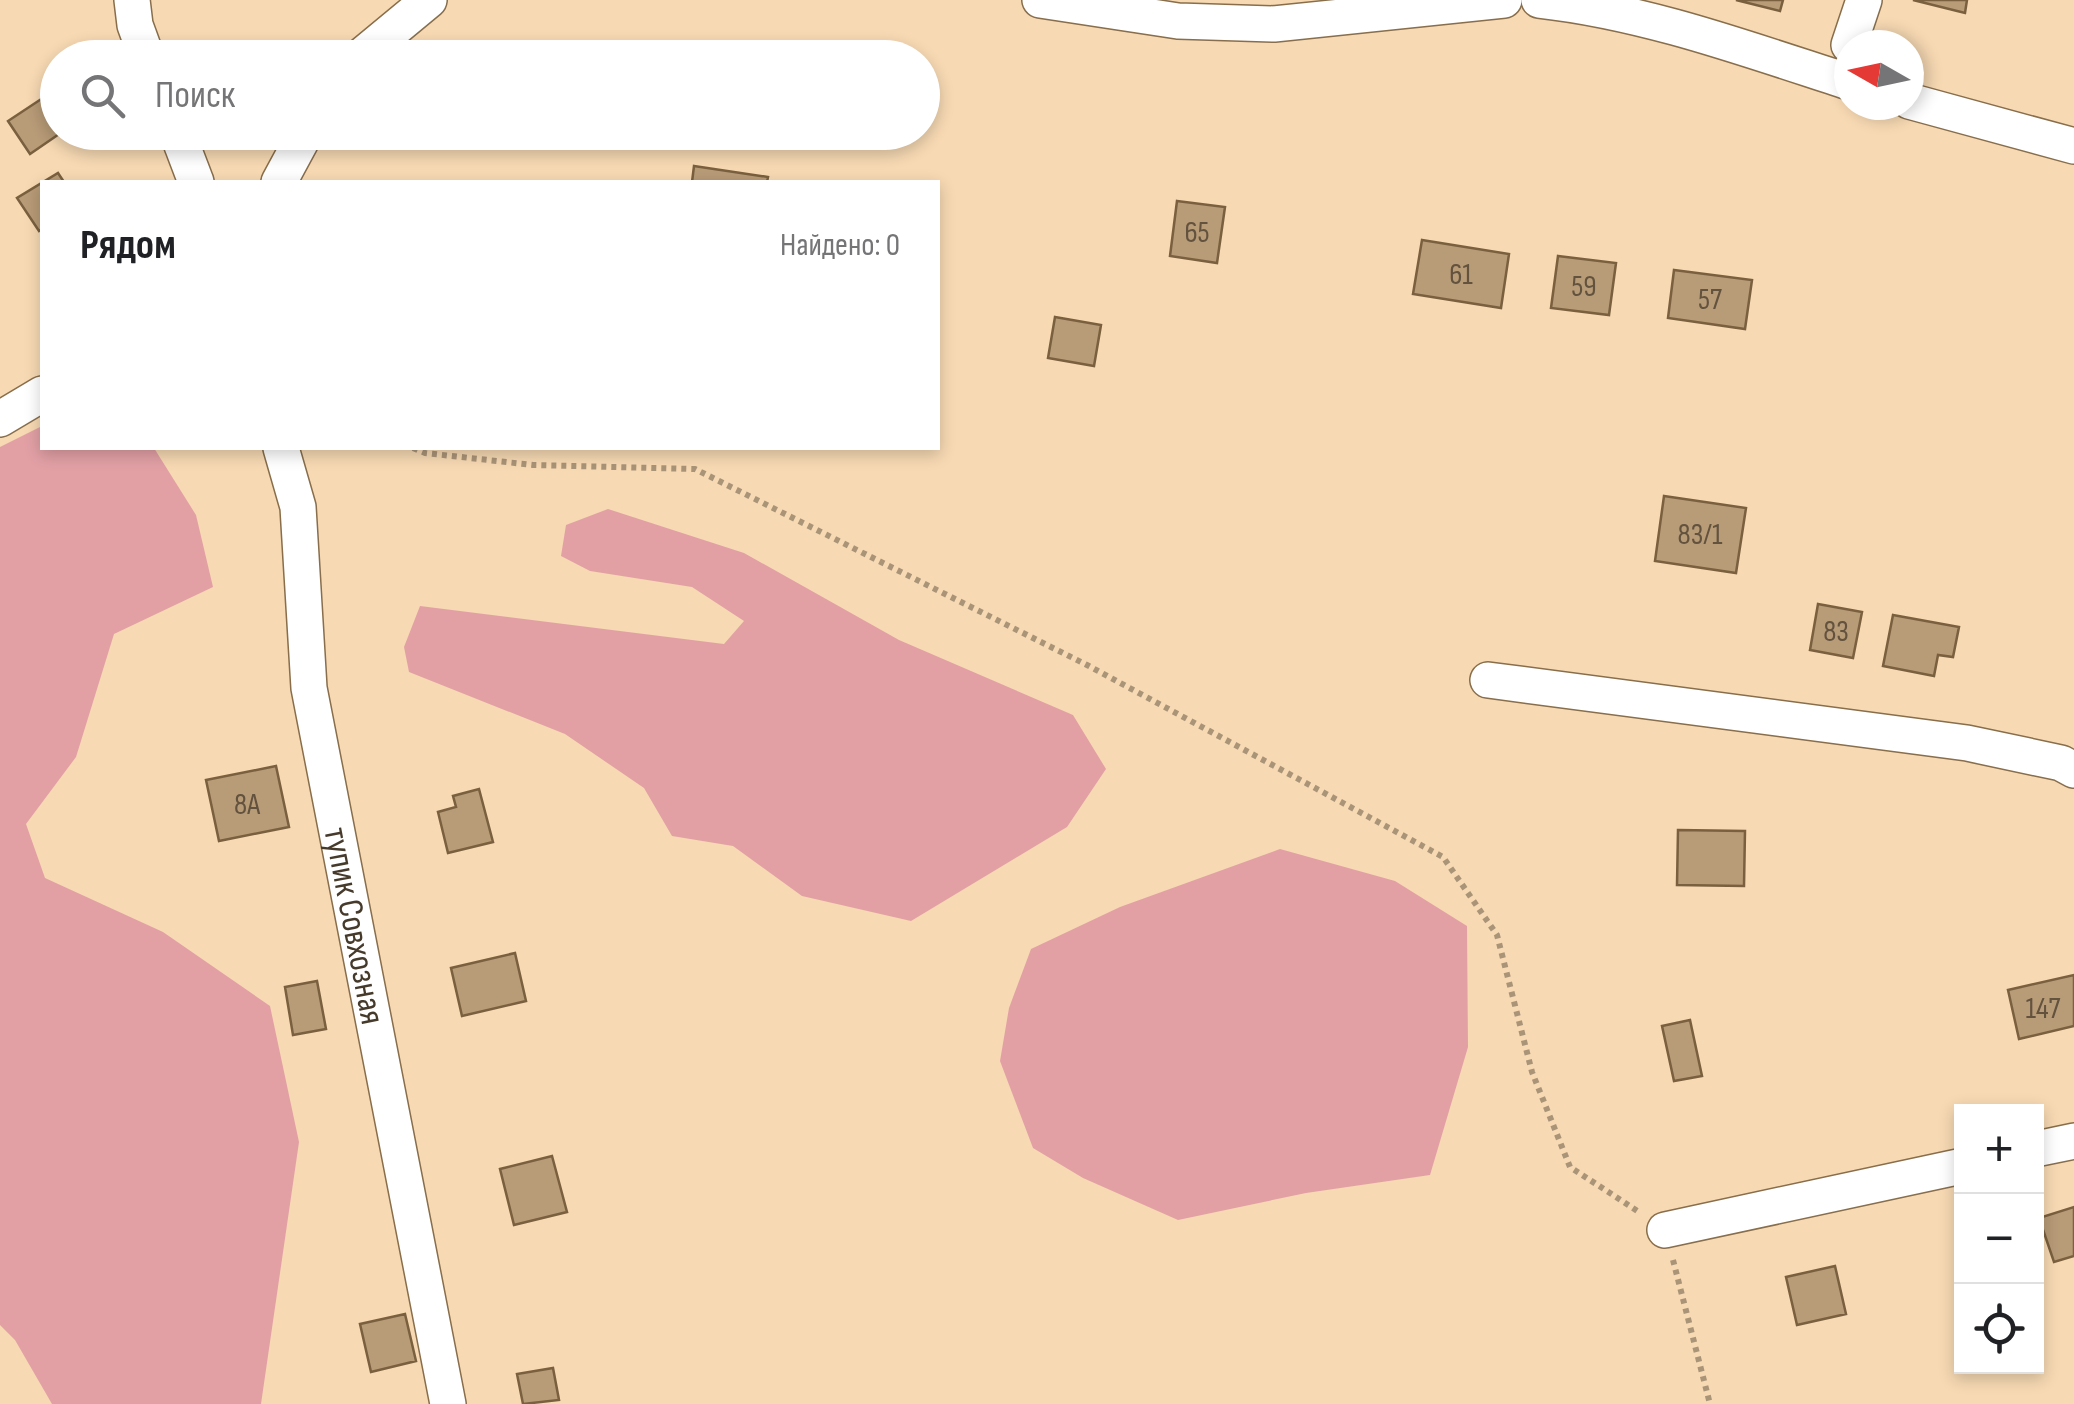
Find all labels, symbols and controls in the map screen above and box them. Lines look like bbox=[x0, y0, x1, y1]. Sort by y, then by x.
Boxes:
north arrow bbox=[1834, 30, 1924, 120]
search box bbox=[40, 40, 940, 150]
icon: search bbox=[75, 68, 130, 123]
text: Поиск bbox=[155, 73, 235, 118]
house number: 65 bbox=[1184, 215, 1210, 251]
text: Рядом bbox=[80, 220, 176, 271]
text: Найдено: 0 bbox=[780, 226, 900, 265]
house number: 61 bbox=[1449, 257, 1473, 293]
house number: 59 bbox=[1571, 269, 1597, 305]
house number: 57 bbox=[1698, 282, 1722, 318]
house number: 83/1 bbox=[1678, 517, 1723, 553]
house number: 83 bbox=[1823, 614, 1849, 650]
house number: 8А bbox=[234, 787, 260, 823]
street label: тупик Совхозная bbox=[314, 824, 394, 1028]
house number: 147 bbox=[2026, 991, 2060, 1027]
map controls bbox=[1954, 1104, 2044, 1374]
button: + bbox=[1954, 1104, 2044, 1194]
button: − bbox=[1954, 1194, 2044, 1284]
button: locate bbox=[1954, 1284, 2044, 1374]

